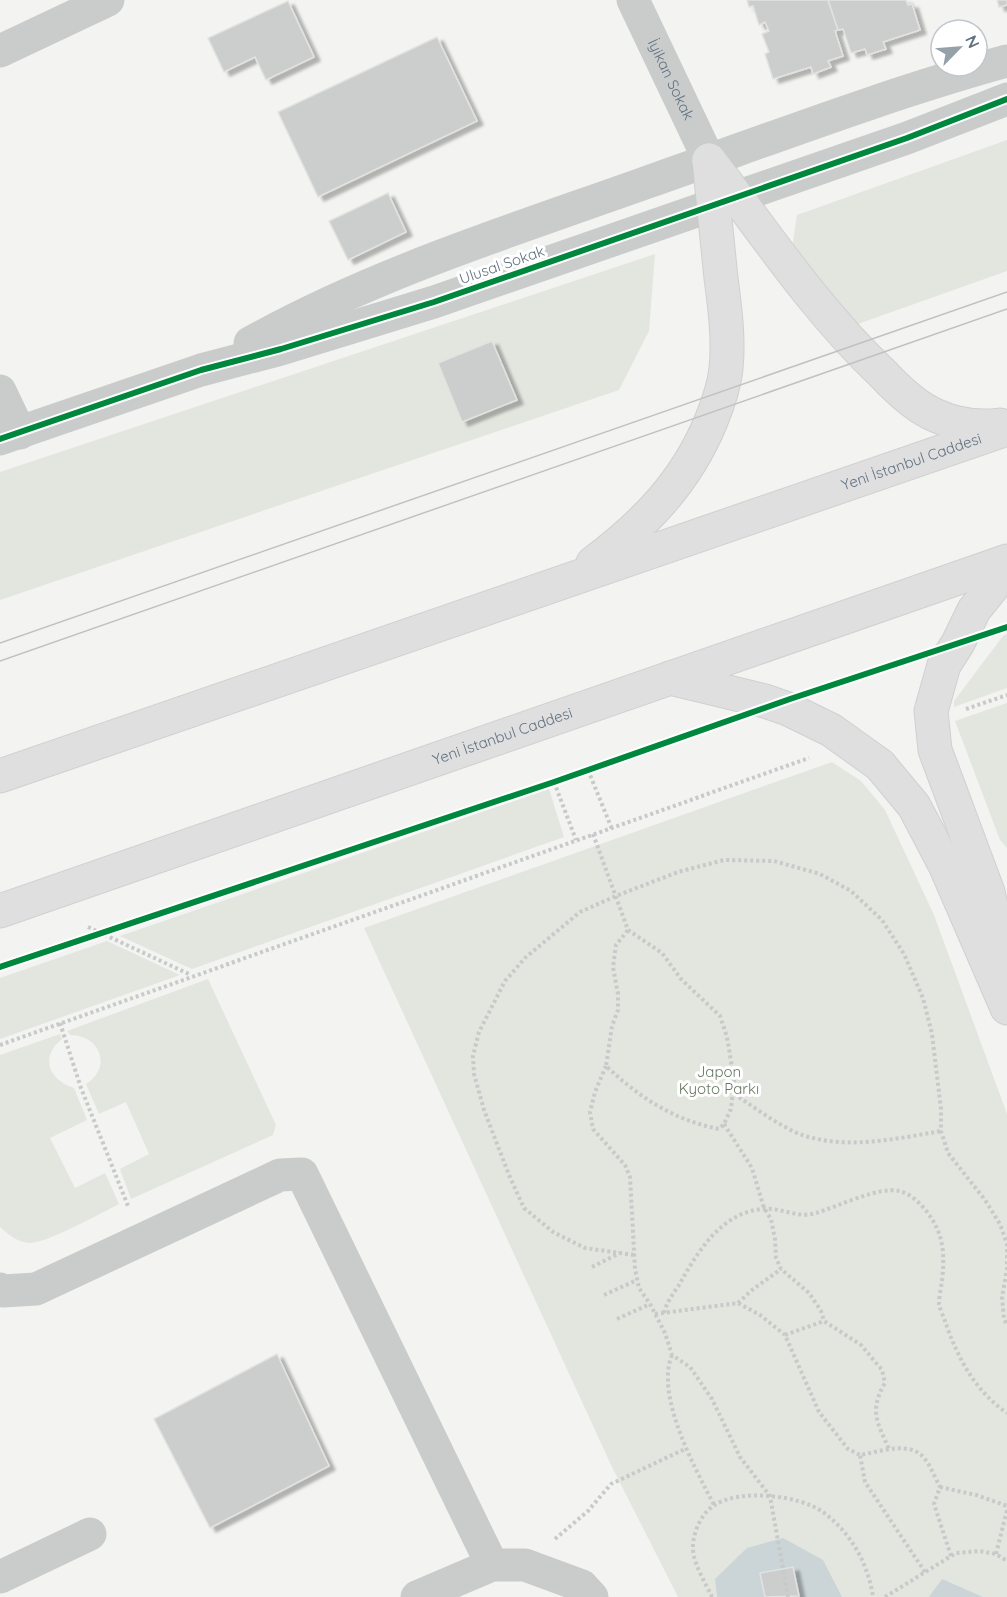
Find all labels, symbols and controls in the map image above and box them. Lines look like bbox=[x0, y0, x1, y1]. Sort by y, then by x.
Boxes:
north arrow bbox=[929, 18, 989, 78]
text: N bbox=[961, 32, 984, 51]
street label: İyikan Sokak bbox=[644, 35, 699, 123]
street label: Ulusal Sokak bbox=[457, 241, 547, 288]
street label: Yeni İstanbul Caddesi bbox=[839, 429, 984, 494]
street label: Yeni İstanbul Caddesi bbox=[430, 703, 575, 769]
park label: Japon Kyoto Parkı bbox=[679, 1062, 759, 1098]

